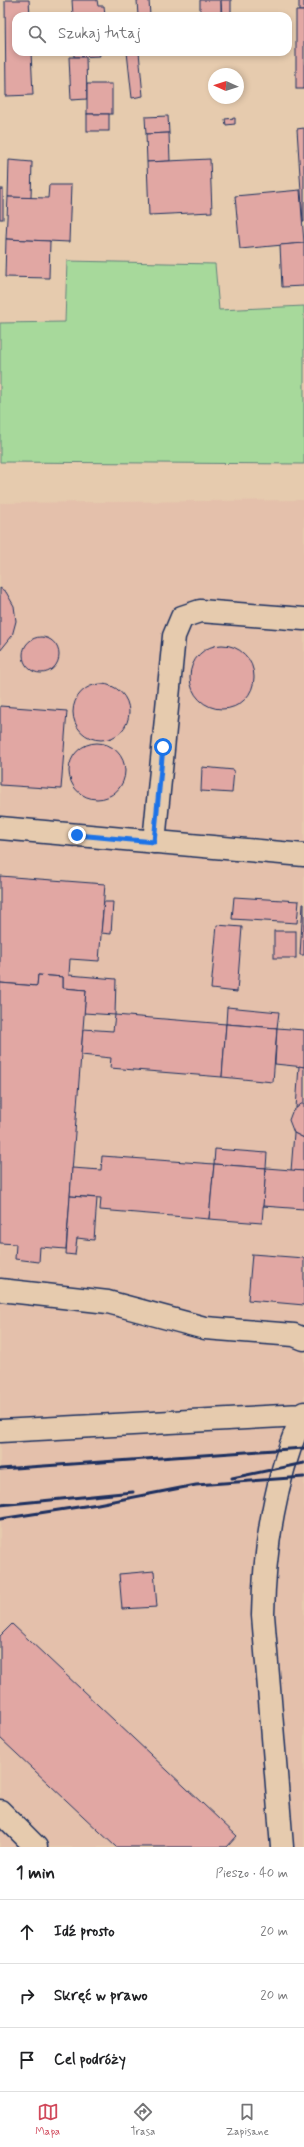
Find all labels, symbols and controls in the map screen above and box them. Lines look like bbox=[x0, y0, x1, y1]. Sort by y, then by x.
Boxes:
search box bbox=[12, 12, 292, 56]
icon: search bbox=[26, 23, 48, 45]
text: Szukaj tutaj bbox=[58, 24, 141, 44]
north arrow bbox=[208, 68, 244, 104]
route start bbox=[154, 738, 172, 756]
route end bbox=[68, 826, 86, 844]
text: 1 min bbox=[16, 1862, 55, 1884]
text: Pieszo · 40 m bbox=[216, 1865, 288, 1882]
icon: ahead bbox=[16, 1921, 38, 1943]
text: Idź prosto bbox=[54, 1922, 115, 1942]
text: 20 m bbox=[260, 1923, 288, 1940]
icon: right bbox=[16, 1985, 38, 2007]
text: Skręć w prawo bbox=[54, 1986, 148, 2006]
text: 20 m bbox=[260, 1987, 288, 2004]
icon: arrive bbox=[16, 2049, 38, 2071]
text: Cel podróży bbox=[54, 2050, 126, 2070]
tab: Mapa bbox=[35, 2101, 60, 2139]
tab: Trasa bbox=[131, 2101, 155, 2139]
tab: Zapisane bbox=[226, 2101, 269, 2139]

